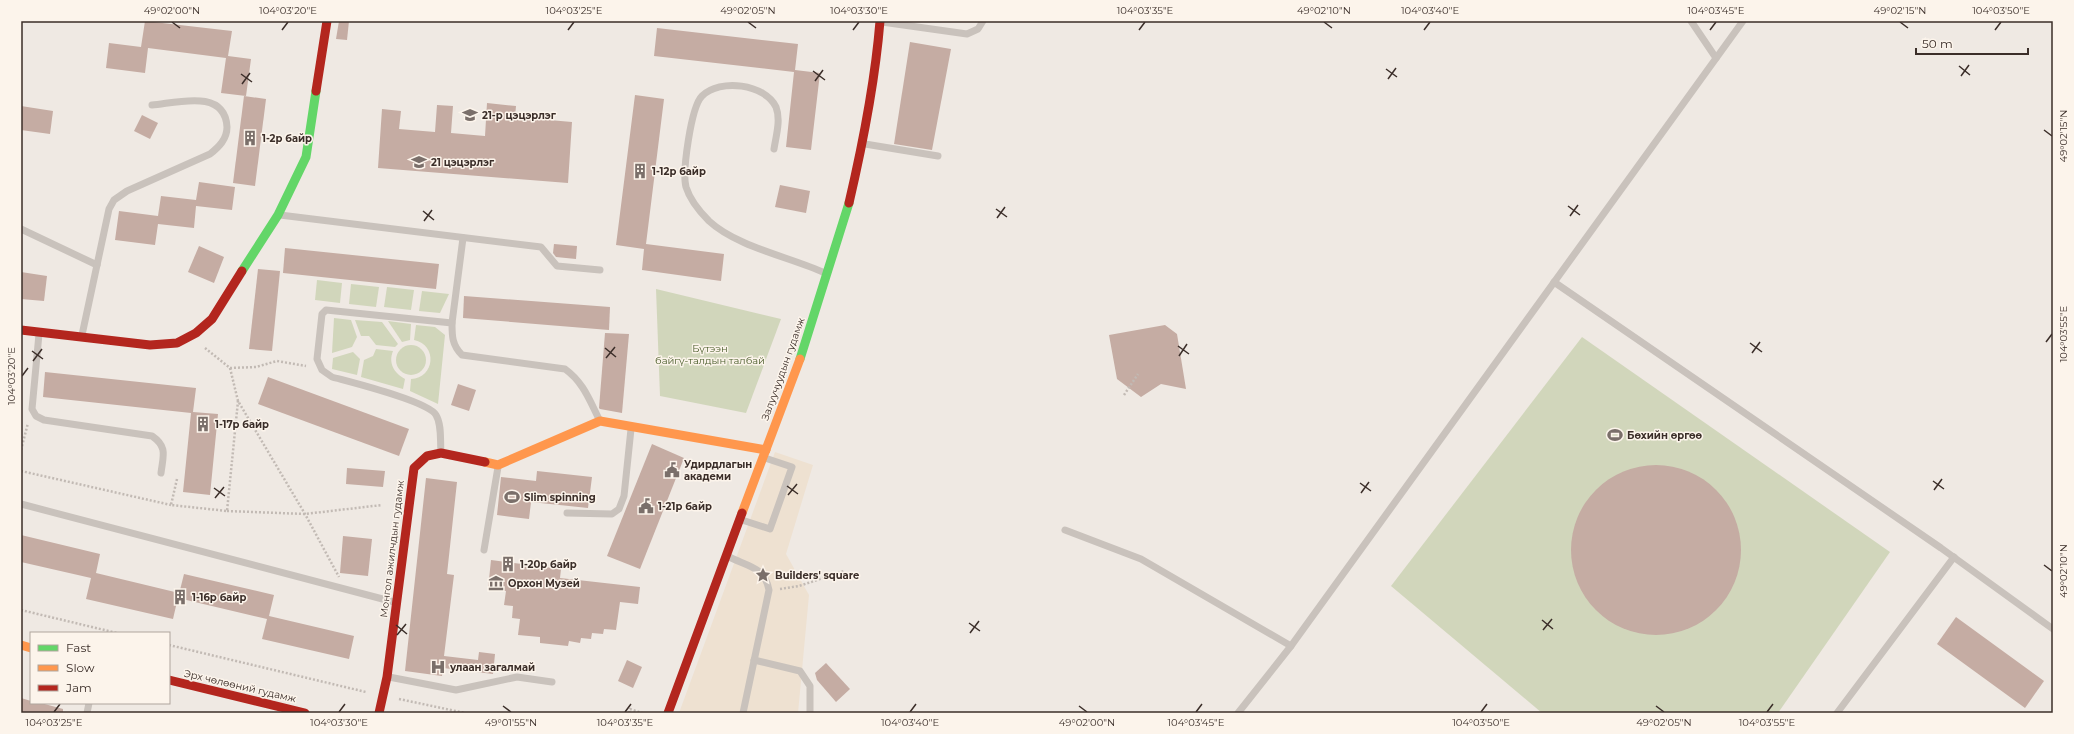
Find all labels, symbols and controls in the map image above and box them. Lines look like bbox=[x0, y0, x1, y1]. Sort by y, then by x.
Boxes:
text: 49°02'00"N bbox=[144, 4, 200, 17]
text: 104°03'20"E bbox=[259, 4, 317, 17]
text: 104°03'25"E bbox=[546, 4, 603, 17]
text: 49°02'05"N bbox=[720, 4, 776, 17]
text: 104°03'30"E bbox=[830, 4, 888, 17]
text: 104°03'35"E bbox=[1117, 4, 1174, 17]
text: 49°02'10"N bbox=[1297, 4, 1351, 17]
text: 104°03'40"E bbox=[1401, 4, 1459, 17]
text: 104°03'45"E bbox=[1687, 4, 1745, 17]
text: 49°02'15"N bbox=[1874, 4, 1926, 17]
text: 104°03'50"E bbox=[1972, 4, 2030, 17]
scale bar bbox=[1916, 30, 2028, 56]
text: 50 m bbox=[1922, 36, 1953, 51]
school or university icon: 21-р цэцэрлэг bbox=[461, 106, 479, 124]
place label: 21-р цэцэрлэг bbox=[482, 109, 557, 122]
text: 49°02'15"N bbox=[2057, 110, 2070, 162]
building icon: 1-2р байр bbox=[241, 129, 259, 147]
place label: 1-2р байр bbox=[262, 132, 312, 145]
school or university icon: 21 цэцэрлэг bbox=[410, 153, 428, 171]
place label: 21 цэцэрлэг bbox=[431, 156, 495, 169]
building icon: 1-12р байр bbox=[631, 162, 649, 180]
place label: 1-12р байр bbox=[652, 165, 706, 178]
text: 104°03'55"E bbox=[2057, 305, 2070, 362]
street label: Залуучуудын гудамж bbox=[758, 315, 808, 422]
park label: Бүтээн байгү-талдын талбай bbox=[655, 342, 765, 367]
text: 104°03'20"E bbox=[5, 347, 18, 405]
building icon: 1-17р байр bbox=[194, 415, 212, 433]
place label: 1-17р байр bbox=[215, 418, 269, 431]
sports icon: Бөхийн өргөө bbox=[1606, 426, 1624, 444]
place label: Бөхийн өргөө bbox=[1627, 429, 1703, 442]
place label: Удирдлагын академи bbox=[684, 458, 752, 483]
public building icon: Удирдлагын академи bbox=[663, 461, 681, 479]
street label: Монгол ажилчдын гудамж bbox=[377, 479, 407, 618]
sports icon: Slim spinning bbox=[503, 488, 521, 506]
place label: Slim spinning bbox=[524, 491, 596, 504]
public building icon: 1-21р байр bbox=[637, 497, 655, 515]
place label: 1-21р байр bbox=[658, 500, 712, 513]
text: 49°02'10"N bbox=[2057, 544, 2070, 598]
building icon: 1-20р байр bbox=[499, 555, 517, 573]
place label: 1-20р байр bbox=[520, 558, 577, 571]
place icon: Builders' square bbox=[754, 566, 772, 584]
place label: Builders' square bbox=[775, 569, 859, 582]
museum icon: Орхон Myзей bbox=[487, 574, 505, 592]
place label: Орхон Myзей bbox=[508, 577, 580, 590]
building icon: 1-16р байр bbox=[171, 588, 189, 606]
place label: 1-16р байр bbox=[192, 591, 246, 604]
legend bbox=[30, 632, 170, 704]
text: Fast bbox=[66, 640, 91, 655]
hospital icon: улаан загалмай bbox=[429, 658, 447, 676]
text: Slow bbox=[66, 660, 95, 675]
place label: улаан загалмай bbox=[449, 661, 535, 674]
street label: Эрх чөлөөний гудамж bbox=[183, 667, 298, 705]
text: Jam bbox=[65, 680, 92, 695]
text: 104°03'25"E bbox=[26, 716, 83, 729]
text: 104°03'30"E bbox=[310, 716, 368, 729]
text: 49°01'55"N bbox=[485, 716, 537, 729]
text: 104°03'35"E bbox=[597, 716, 654, 729]
text: 104°03'40"E bbox=[881, 716, 939, 729]
text: 49°02'00"N bbox=[1059, 716, 1115, 729]
text: 104°03'45"E bbox=[1167, 716, 1225, 729]
text: 104°03'50"E bbox=[1452, 716, 1510, 729]
text: 49°02'05"N bbox=[1636, 716, 1692, 729]
text: 104°03'55"E bbox=[1739, 716, 1796, 729]

